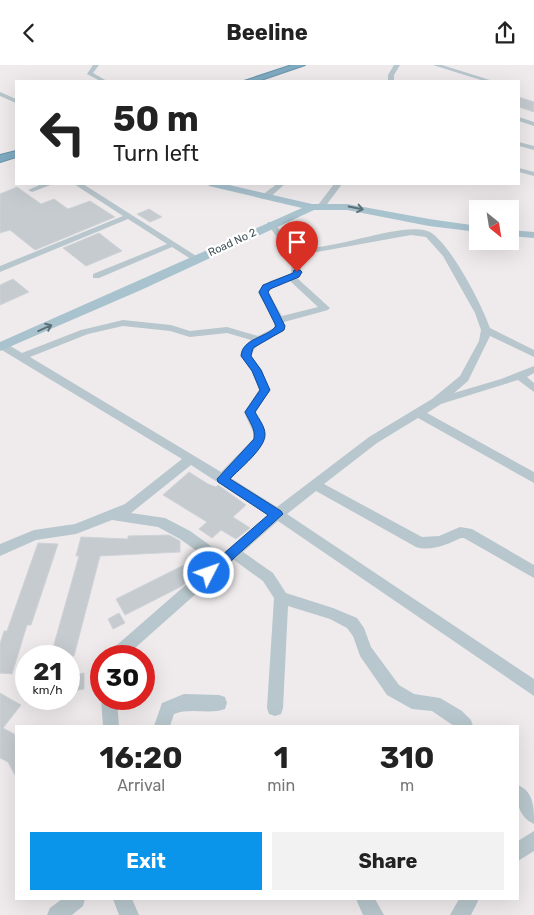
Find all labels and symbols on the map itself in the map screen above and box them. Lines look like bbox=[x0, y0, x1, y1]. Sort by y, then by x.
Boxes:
north arrow bbox=[469, 200, 519, 250]
one-way arrow bbox=[347, 204, 363, 213]
pin bbox=[276, 221, 318, 272]
street label: Road No 2 bbox=[206, 226, 258, 259]
one-way arrow bbox=[37, 322, 52, 332]
position arrow bbox=[182, 546, 234, 598]
speed limit sign: 30 bbox=[90, 645, 155, 710]

